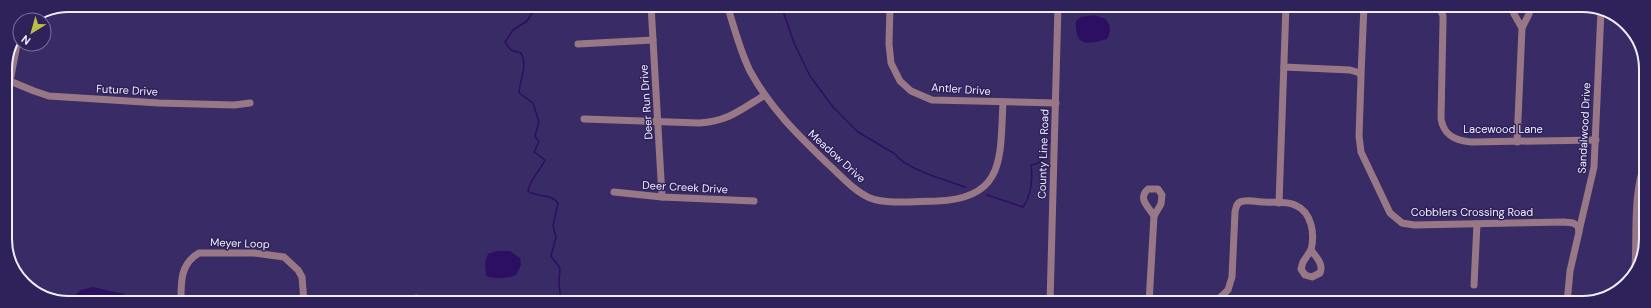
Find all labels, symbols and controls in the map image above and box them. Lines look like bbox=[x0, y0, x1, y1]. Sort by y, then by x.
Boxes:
north arrow bbox=[12, 12, 52, 52]
text: N bbox=[19, 32, 33, 48]
street label: Deer Run Drive bbox=[636, 64, 656, 140]
street label: Antler Drive bbox=[931, 80, 991, 98]
street label: Future Drive bbox=[96, 81, 158, 99]
street label: Sandalwood Drive bbox=[1575, 82, 1593, 174]
street label: County Line Road bbox=[1034, 109, 1052, 199]
street label: Lacewood Lane bbox=[1463, 122, 1543, 136]
street label: Meadow Drive bbox=[806, 127, 868, 185]
street label: Deer Creek Drive bbox=[642, 178, 728, 196]
street label: Cobblers Crossing Road bbox=[1411, 205, 1533, 219]
street label: Meyer Loop bbox=[210, 235, 270, 251]

